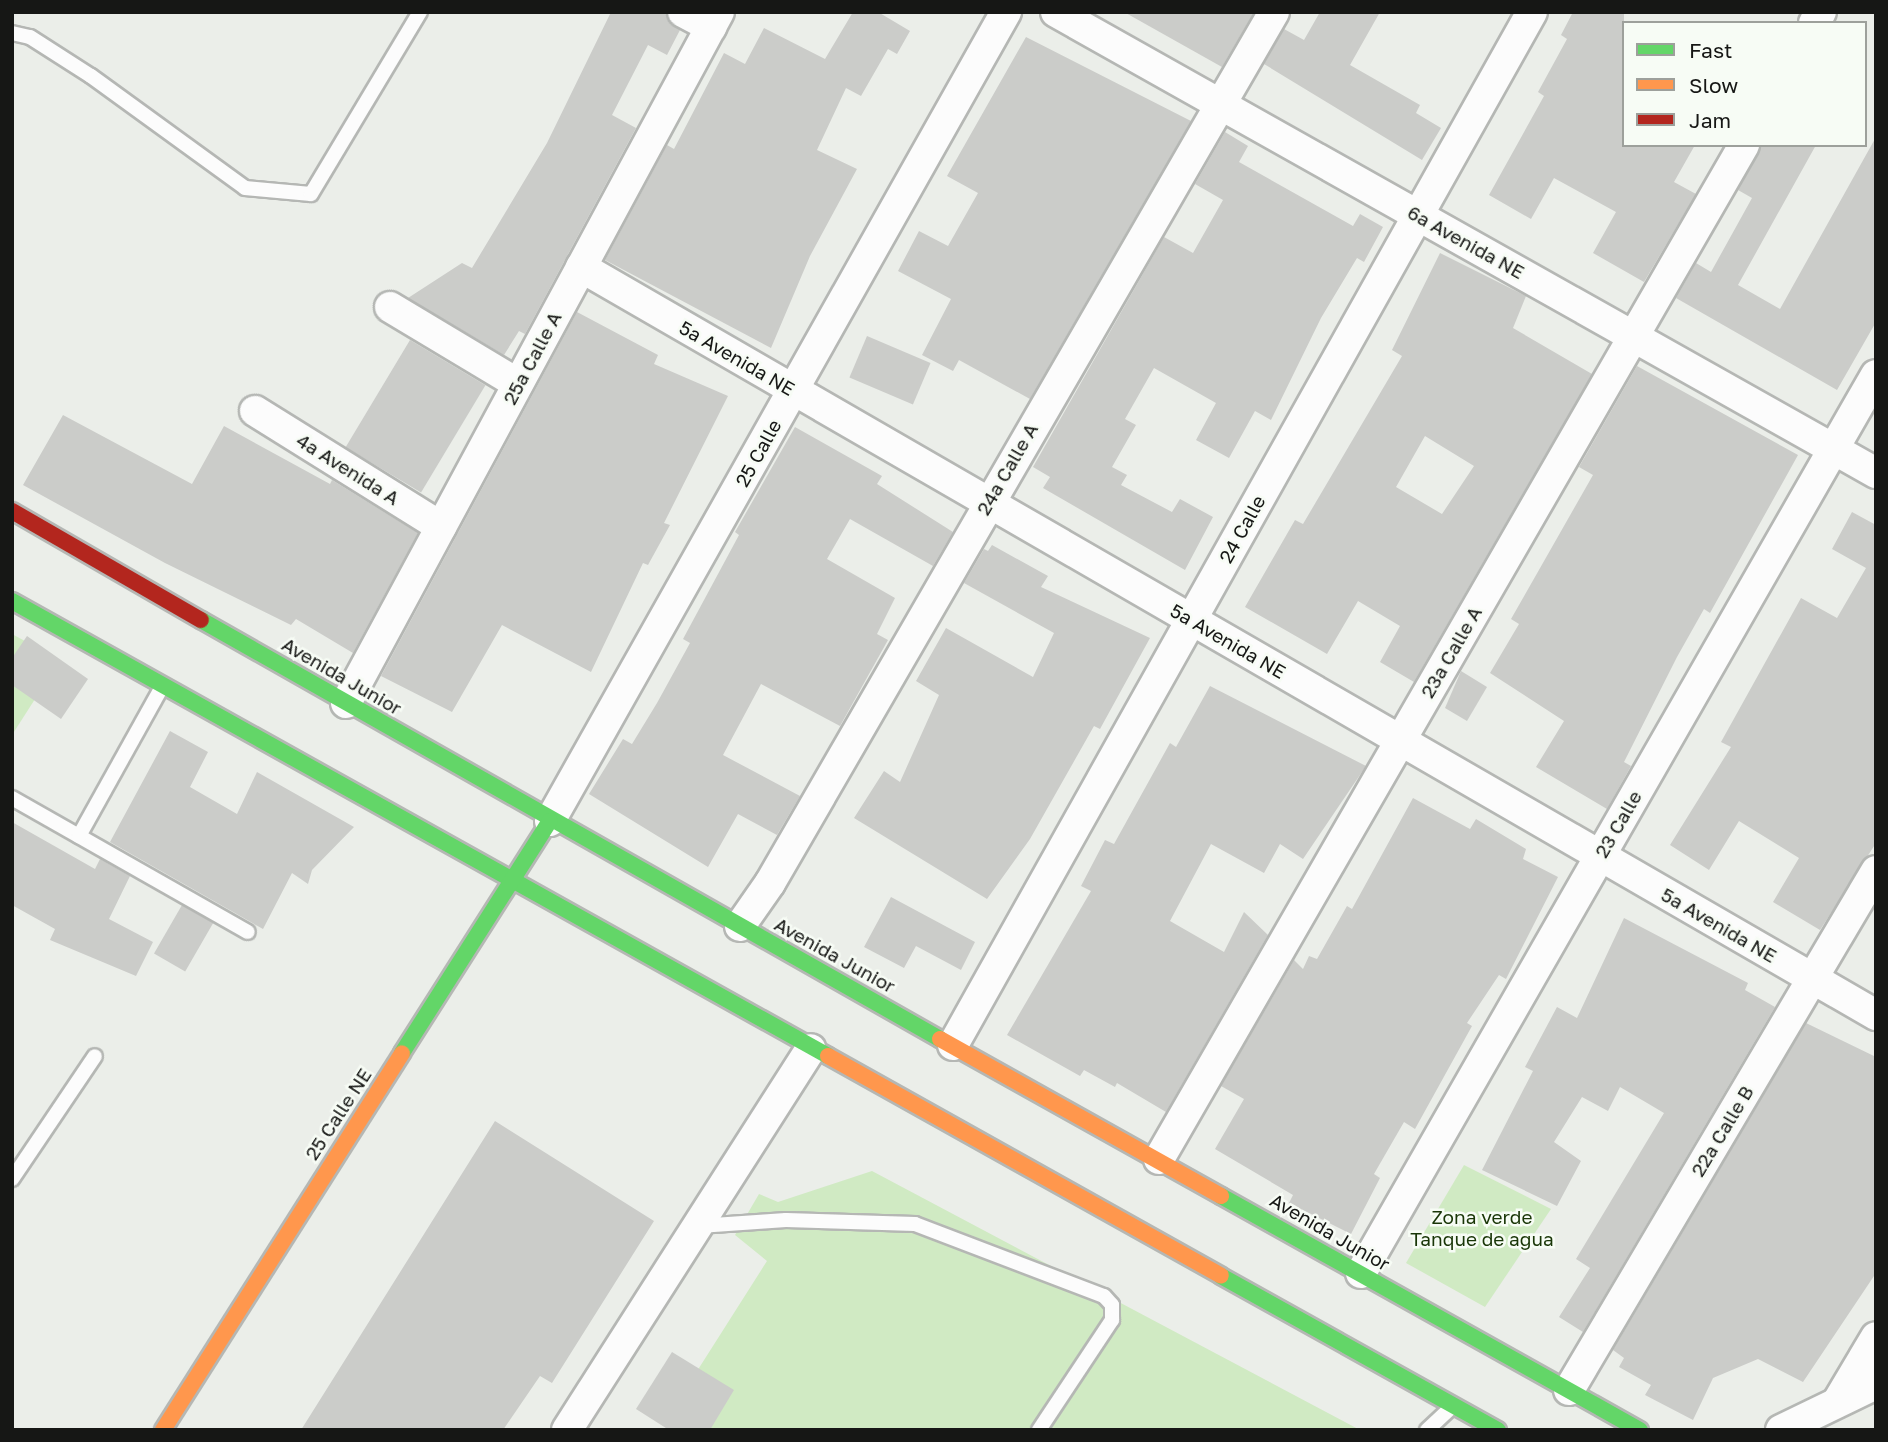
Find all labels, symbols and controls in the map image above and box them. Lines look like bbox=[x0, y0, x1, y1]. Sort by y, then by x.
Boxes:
legend bbox=[1622, 21, 1867, 147]
text: Fast bbox=[1689, 37, 1732, 63]
text: Slow bbox=[1689, 72, 1738, 98]
text: Jam bbox=[1689, 107, 1731, 133]
street label: 6a Avenida NE bbox=[1404, 201, 1528, 283]
street label: 25a Calle A bbox=[498, 308, 566, 408]
street label: 5a Avenida NE bbox=[675, 316, 799, 400]
street label: 25 Calle bbox=[730, 415, 786, 491]
street label: 24a Calle A bbox=[972, 419, 1042, 519]
street label: 4a Avenida A bbox=[293, 428, 403, 510]
street label: 24 Calle bbox=[1214, 491, 1270, 567]
street label: 5a Avenida NE bbox=[1166, 599, 1290, 683]
street label: 23a Calle A bbox=[1416, 602, 1486, 702]
street label: Avenida Junior bbox=[278, 633, 406, 719]
street label: 23 Calle bbox=[1590, 786, 1646, 862]
street label: 5a Avenida NE bbox=[1657, 883, 1781, 967]
street label: Avenida Junior bbox=[771, 912, 899, 998]
street label: 25 Calle NE bbox=[300, 1064, 376, 1164]
street label: 22a Calle B bbox=[1686, 1082, 1758, 1180]
street label: Avenida Junior bbox=[1266, 1189, 1394, 1275]
park label: Zona verde Tanque de agua bbox=[1410, 1206, 1554, 1250]

